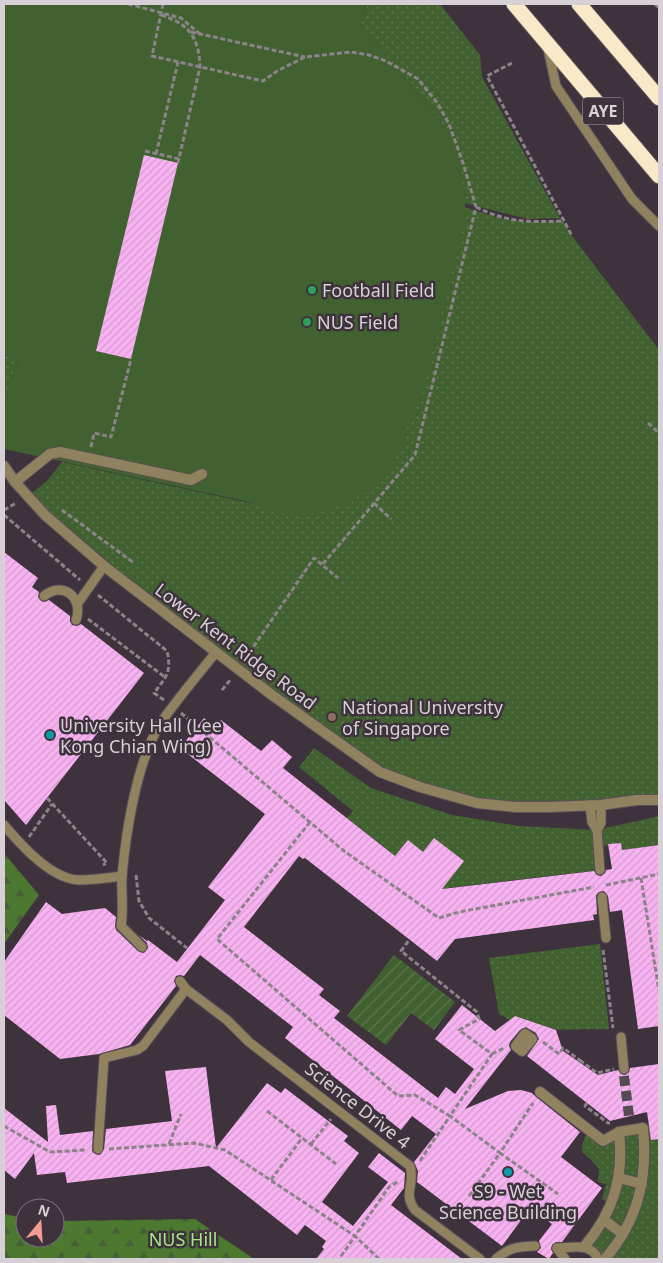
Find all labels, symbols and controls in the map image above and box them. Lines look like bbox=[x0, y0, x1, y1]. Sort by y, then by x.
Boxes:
road number: AYE bbox=[583, 98, 623, 124]
place label: Football Field bbox=[322, 278, 435, 302]
marker: Football Field bbox=[306, 284, 318, 296]
place label: NUS Field bbox=[317, 310, 398, 334]
marker: NUS Field bbox=[301, 316, 313, 328]
street label: Lower Kent Ridge Road bbox=[150, 577, 322, 715]
place label: National University of Singapore bbox=[342, 695, 504, 740]
marker: National University of Singapore bbox=[326, 711, 338, 723]
place label: University Hall (Lee Kong Chian Wing) bbox=[60, 713, 222, 758]
marker: University Hall (Lee Kong Chian Wing) bbox=[44, 729, 56, 741]
street label: Science Drive 4 bbox=[300, 1056, 416, 1154]
marker: S9 - Wet Science Building bbox=[502, 1166, 514, 1178]
place label: S9 - Wet Science Building bbox=[439, 1179, 577, 1224]
north arrow bbox=[15, 1198, 65, 1248]
text: N bbox=[36, 1199, 53, 1221]
park label: NUS Hill bbox=[149, 1227, 217, 1251]

